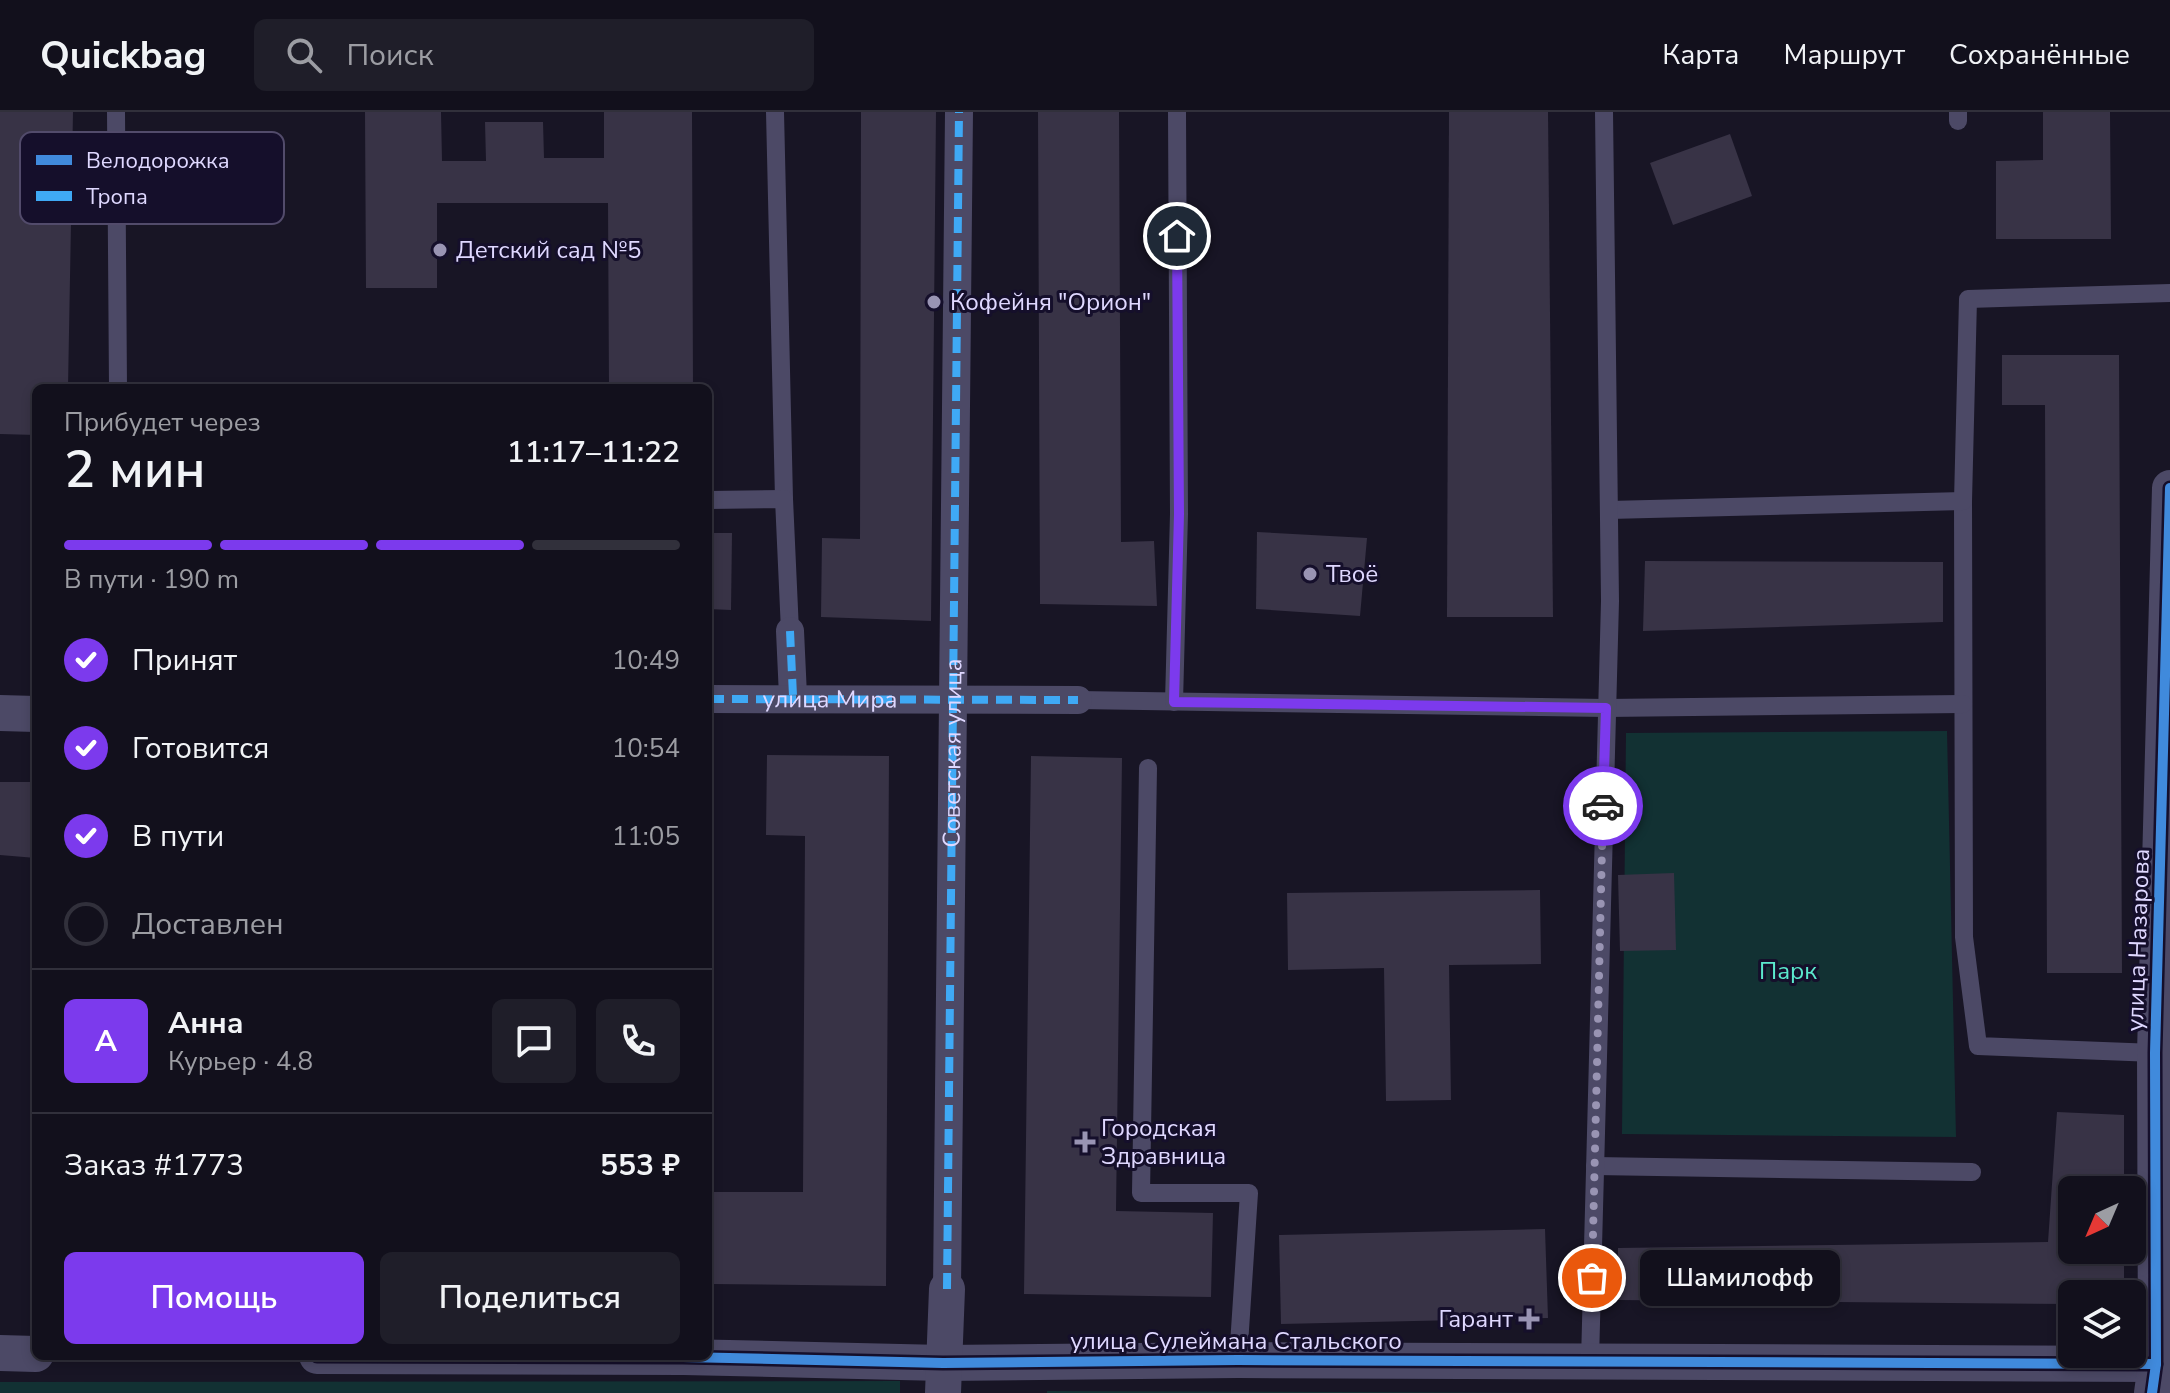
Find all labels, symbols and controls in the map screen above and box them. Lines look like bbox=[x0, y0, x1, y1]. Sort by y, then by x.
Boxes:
search box bbox=[254, 19, 814, 91]
text: Quickbag bbox=[40, 30, 206, 81]
icon: search bbox=[282, 33, 326, 77]
text: Поиск bbox=[346, 35, 434, 76]
text: Карта bbox=[1662, 36, 1739, 74]
text: Маршрут bbox=[1783, 36, 1905, 74]
text: Сохранённые bbox=[1949, 36, 2130, 74]
legend bbox=[20, 132, 284, 224]
text: Велодорожка bbox=[86, 146, 230, 176]
text: Тропа bbox=[86, 182, 148, 212]
pin bbox=[1143, 202, 1211, 270]
icon: home bbox=[1155, 214, 1199, 258]
place label: Детский сад №5 bbox=[456, 234, 641, 266]
marker: Детский сад №5 bbox=[431, 241, 449, 259]
place label: Кофейня "Орион" bbox=[950, 286, 1151, 318]
marker: Кофейня "Орион" bbox=[925, 293, 943, 311]
text: Прибудет через bbox=[64, 405, 261, 440]
text: 11:17–11:22 bbox=[507, 432, 680, 473]
text: 2 мин bbox=[64, 434, 206, 505]
place label: Твоё bbox=[1326, 558, 1378, 590]
text: В пути · 190 m bbox=[64, 562, 239, 597]
marker: Твоё bbox=[1301, 565, 1319, 583]
icon: check bbox=[64, 638, 108, 682]
text: Принят bbox=[132, 640, 237, 681]
text: 10:49 bbox=[612, 643, 680, 678]
street label: Советская улица bbox=[936, 658, 969, 848]
street label: улица Мира bbox=[763, 683, 897, 716]
icon: check bbox=[64, 726, 108, 770]
text: Готовится bbox=[132, 728, 269, 769]
text: 10:54 bbox=[612, 731, 680, 766]
courier bbox=[1563, 766, 1643, 846]
icon: car bbox=[1581, 784, 1625, 828]
icon: check bbox=[64, 814, 108, 858]
text: В пути bbox=[132, 816, 224, 857]
text: 11:05 bbox=[612, 819, 680, 854]
street label: улица Назарова bbox=[2119, 848, 2157, 1032]
text: Доставлен bbox=[132, 904, 284, 945]
park label: Парк bbox=[1759, 955, 1817, 987]
button: chat bbox=[492, 999, 576, 1083]
button: phone bbox=[596, 999, 680, 1083]
text: Анна bbox=[168, 1003, 244, 1044]
text: А bbox=[95, 1021, 117, 1062]
text: Курьер · 4.8 bbox=[168, 1044, 313, 1079]
place label: Городская Здравница bbox=[1101, 1112, 1226, 1172]
marker: Городская Здравница bbox=[1076, 1133, 1094, 1151]
text: Заказ #1773 bbox=[64, 1145, 244, 1186]
text: 553 ₽ bbox=[600, 1145, 680, 1186]
north arrow bbox=[2058, 1176, 2146, 1264]
map controls bbox=[2058, 1176, 2146, 1368]
pin bbox=[1558, 1244, 1626, 1312]
callout: Шамилофф bbox=[1640, 1250, 1840, 1306]
button: Помощь bbox=[64, 1252, 364, 1344]
button: Поделиться bbox=[380, 1252, 680, 1344]
icon: bag bbox=[1570, 1256, 1614, 1300]
text: Шамилофф bbox=[1666, 1260, 1814, 1295]
button: layers bbox=[2058, 1280, 2146, 1368]
place label: Гарант bbox=[1438, 1303, 1513, 1335]
marker: Гарант bbox=[1520, 1310, 1538, 1328]
street label: улица Сулеймана Стальского bbox=[1070, 1325, 1402, 1357]

